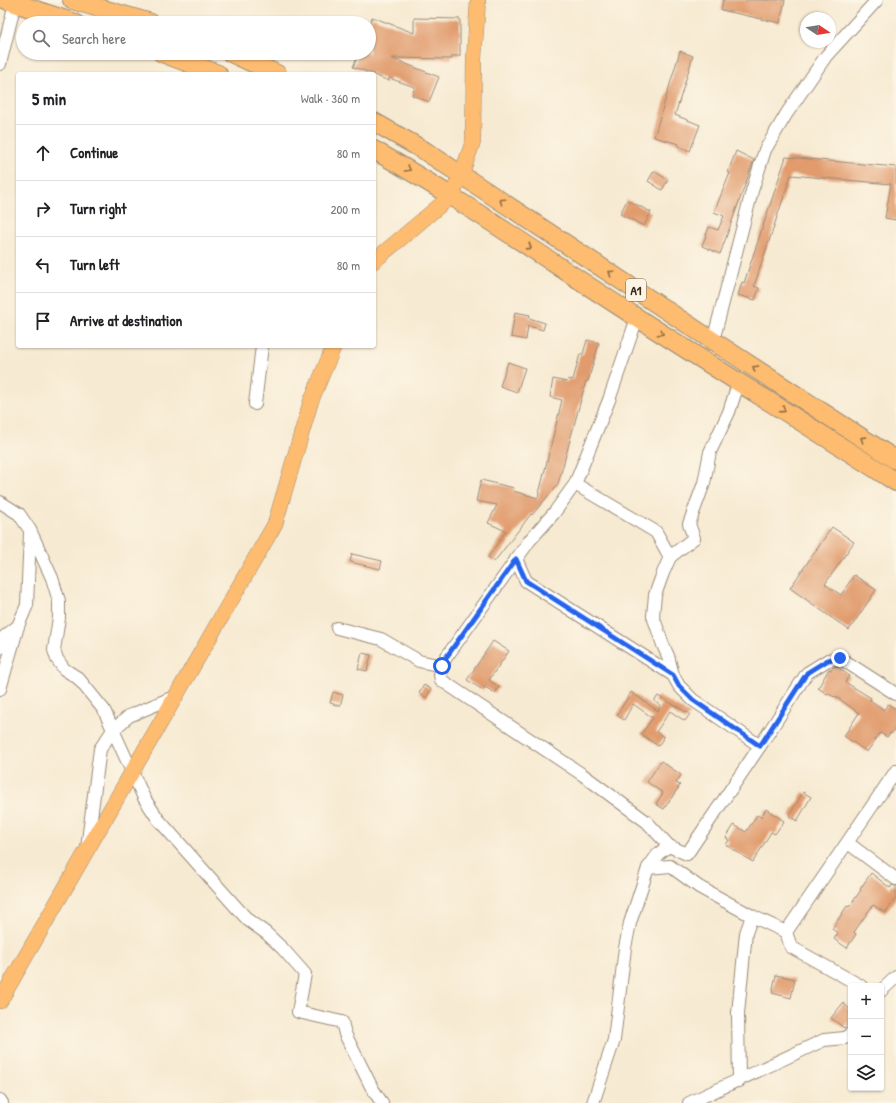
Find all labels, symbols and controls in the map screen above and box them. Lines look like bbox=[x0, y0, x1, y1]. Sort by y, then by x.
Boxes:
north arrow bbox=[800, 12, 836, 48]
search box bbox=[16, 16, 376, 60]
icon: search bbox=[30, 27, 52, 49]
text: Search here bbox=[62, 28, 126, 49]
text: 5 min bbox=[32, 87, 66, 110]
text: Walk · 360 m bbox=[301, 89, 360, 107]
icon: ahead bbox=[32, 142, 54, 164]
text: Continue bbox=[70, 142, 118, 163]
text: 80 m bbox=[337, 144, 360, 162]
one-way arrow bbox=[404, 165, 411, 172]
icon: right bbox=[32, 198, 54, 220]
text: Turn right bbox=[70, 198, 126, 219]
one-way arrow bbox=[500, 199, 507, 206]
text: 200 m bbox=[330, 200, 360, 218]
one-way arrow bbox=[525, 243, 532, 250]
icon: left bbox=[32, 254, 54, 276]
text: Turn left bbox=[70, 254, 120, 275]
text: 80 m bbox=[337, 256, 360, 274]
one-way arrow bbox=[608, 270, 615, 278]
road number: A1 bbox=[626, 279, 646, 301]
icon: arrive bbox=[32, 310, 54, 332]
text: Arrive at destination bbox=[70, 310, 182, 331]
one-way arrow bbox=[657, 328, 664, 336]
one-way arrow bbox=[752, 365, 759, 372]
one-way arrow bbox=[779, 405, 786, 412]
one-way arrow bbox=[861, 436, 868, 443]
route end bbox=[831, 649, 849, 667]
route start bbox=[433, 657, 451, 675]
map controls bbox=[848, 983, 884, 1091]
button: + bbox=[848, 983, 884, 1019]
button: − bbox=[848, 1019, 884, 1055]
button: layers bbox=[848, 1055, 884, 1091]

